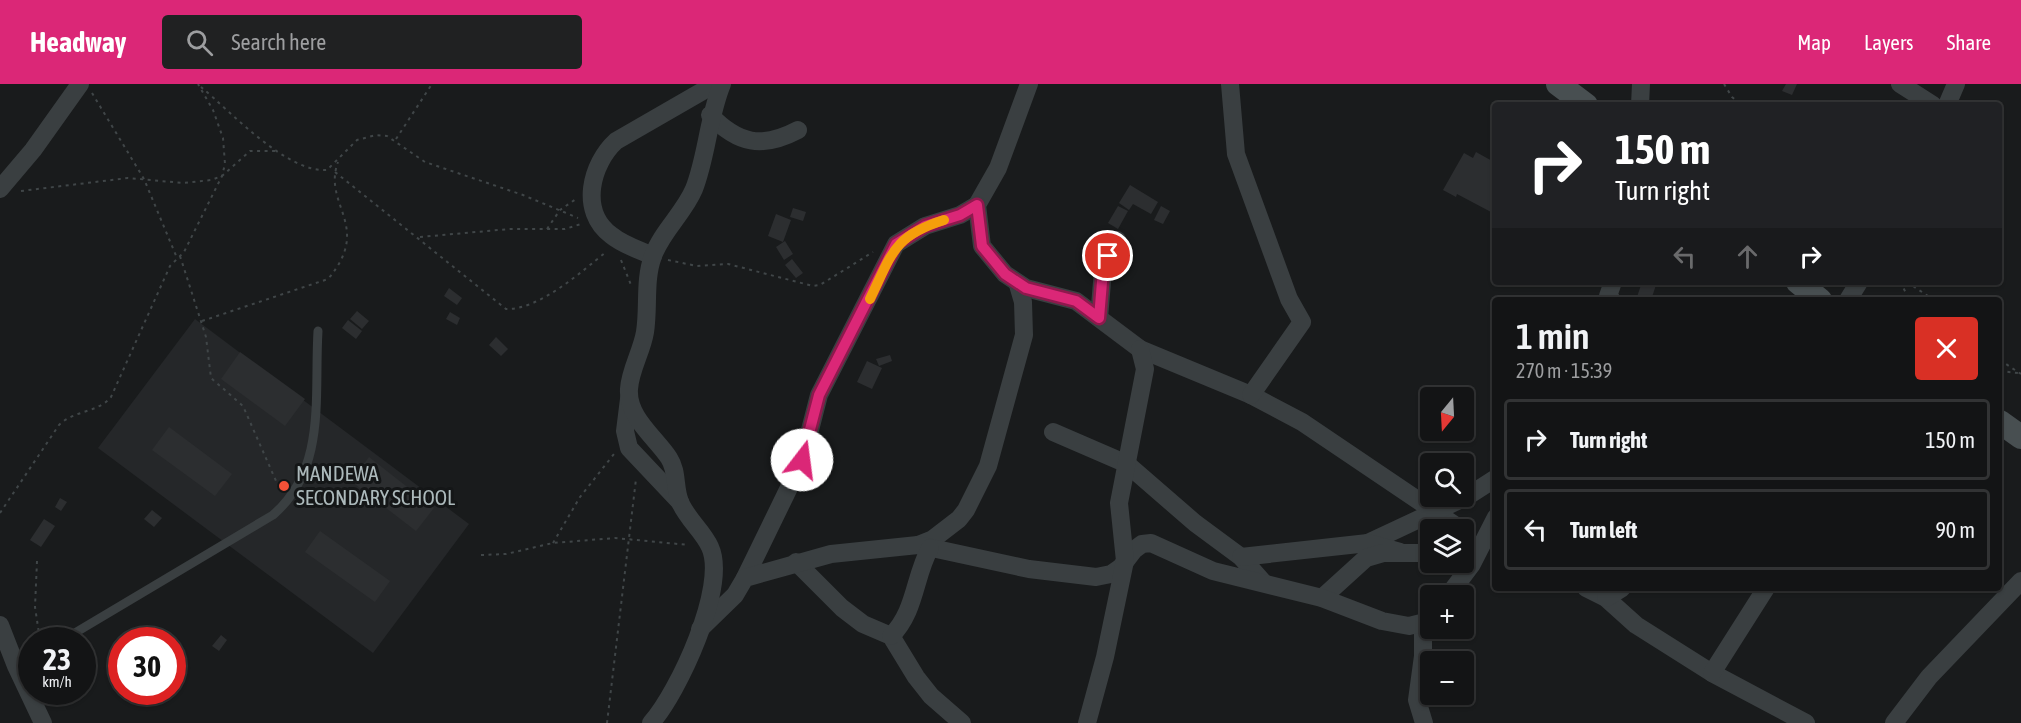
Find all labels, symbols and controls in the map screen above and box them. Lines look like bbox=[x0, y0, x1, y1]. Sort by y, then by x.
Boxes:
search box bbox=[162, 15, 582, 69]
text: Headway bbox=[30, 26, 126, 58]
icon: search bbox=[183, 26, 216, 59]
text: Search here bbox=[231, 29, 326, 55]
text: Map bbox=[1797, 30, 1831, 54]
text: Layers bbox=[1864, 30, 1914, 54]
text: Share bbox=[1947, 30, 1991, 54]
text: 150 m bbox=[1615, 125, 1710, 173]
icon: right bbox=[1516, 126, 1594, 204]
text: Turn right bbox=[1615, 175, 1710, 206]
pin bbox=[1082, 230, 1133, 281]
icon: arrive bbox=[1091, 239, 1124, 272]
icon: left bbox=[1668, 240, 1701, 273]
icon: ahead bbox=[1731, 240, 1764, 273]
icon: right bbox=[1794, 240, 1827, 273]
text: 1 min bbox=[1516, 315, 1590, 357]
button: close bbox=[1915, 317, 1978, 380]
text: 270 m · 15:39 bbox=[1516, 359, 1612, 382]
north arrow bbox=[1420, 387, 1474, 441]
map controls bbox=[1420, 387, 1474, 705]
icon: right bbox=[1519, 423, 1552, 456]
text: Turn right bbox=[1570, 427, 1647, 453]
text: 150 m bbox=[1925, 427, 1975, 453]
position arrow bbox=[770, 428, 834, 492]
button: search bbox=[1420, 453, 1474, 507]
place label: MANDEWA SECONDARY SCHOOL bbox=[296, 461, 455, 509]
marker: MANDEWA SECONDARY SCHOOL bbox=[277, 479, 291, 493]
icon: left bbox=[1519, 513, 1552, 546]
text: Turn left bbox=[1570, 517, 1637, 543]
text: 90 m bbox=[1935, 517, 1975, 543]
button: layers bbox=[1420, 519, 1474, 573]
button: + bbox=[1420, 585, 1474, 639]
speed limit sign: 30 bbox=[108, 627, 186, 705]
text: 23 bbox=[43, 642, 71, 676]
button: − bbox=[1420, 651, 1474, 705]
text: km/h bbox=[42, 673, 72, 690]

